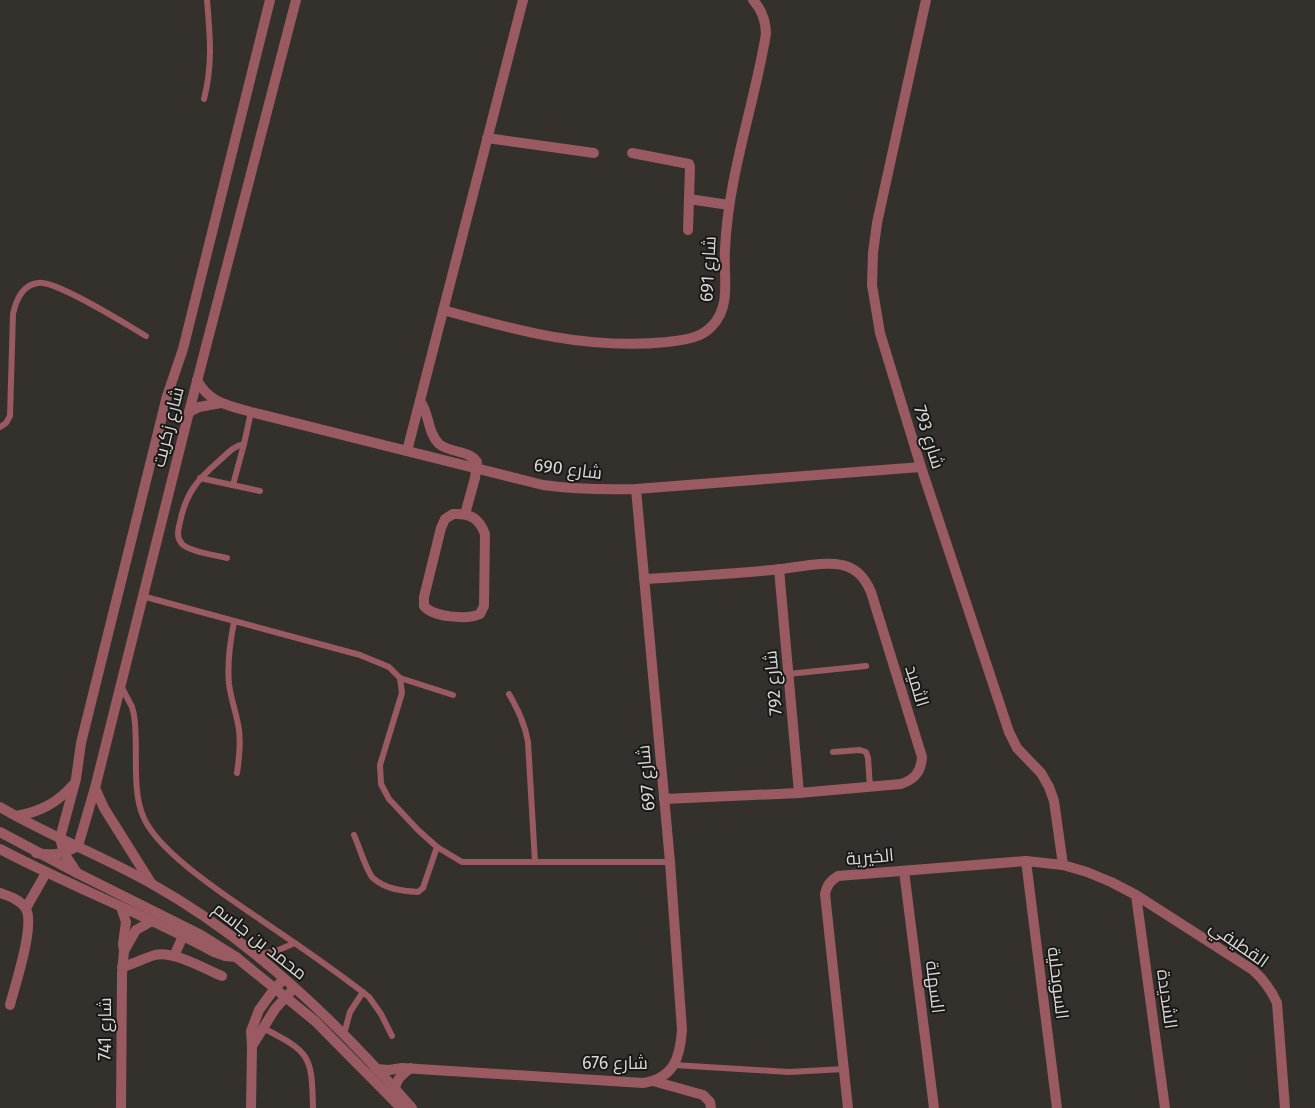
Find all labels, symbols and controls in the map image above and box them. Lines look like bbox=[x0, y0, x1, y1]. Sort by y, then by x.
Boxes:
street label: شارع 691 bbox=[695, 236, 722, 303]
street label: شارع زكريت bbox=[147, 385, 190, 470]
street label: شارع 793 bbox=[908, 403, 949, 472]
street label: شارع 690 bbox=[533, 454, 603, 485]
street label: شارع 792 bbox=[759, 649, 788, 716]
street label: الثميد bbox=[900, 663, 934, 709]
street label: شارع 697 bbox=[632, 744, 661, 812]
street label: الخيرية bbox=[845, 844, 895, 870]
street label: محمد بن جاسم bbox=[208, 897, 311, 985]
street label: القطيفي bbox=[1203, 916, 1273, 975]
street label: السويحلية bbox=[1043, 946, 1073, 1020]
street label: السهلة bbox=[921, 959, 949, 1015]
street label: الشديدة bbox=[1152, 968, 1182, 1030]
street label: شارع 741 bbox=[94, 997, 117, 1061]
street label: شارع 676 bbox=[582, 1052, 648, 1075]

